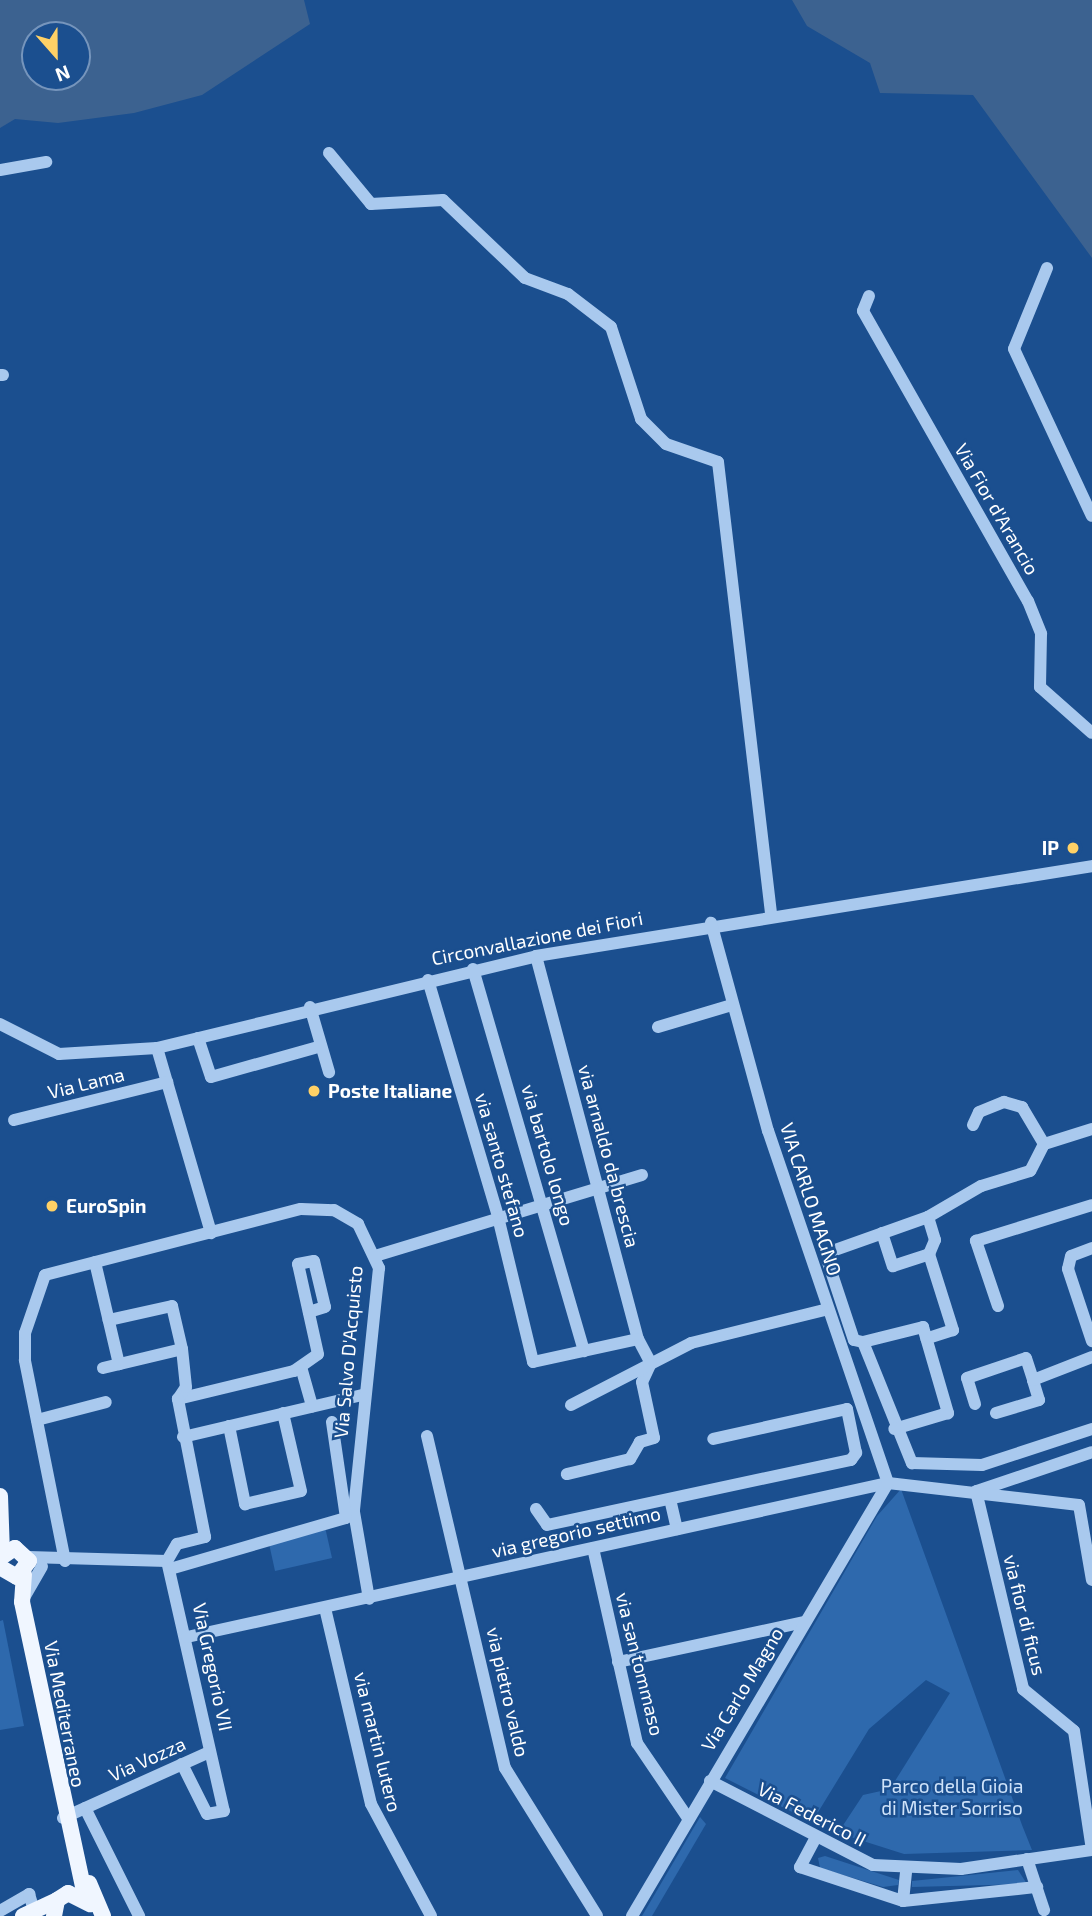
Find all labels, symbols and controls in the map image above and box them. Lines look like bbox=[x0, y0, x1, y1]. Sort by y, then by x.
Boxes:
north arrow bbox=[21, 21, 91, 91]
text: N bbox=[52, 61, 74, 87]
street label: Via Fior d'Arancio bbox=[950, 439, 1044, 579]
place label: IP bbox=[1042, 837, 1059, 859]
marker: IP bbox=[1065, 840, 1081, 856]
street label: Circonvallazione dei Fiori bbox=[429, 906, 645, 970]
street label: Via Lama bbox=[45, 1062, 127, 1104]
street label: via arnaldo da brescia bbox=[574, 1062, 644, 1250]
place label: Poste Italiane bbox=[328, 1080, 452, 1102]
street label: via bartolo longo bbox=[517, 1082, 579, 1228]
marker: Poste Italiane bbox=[306, 1083, 322, 1099]
street label: via santo stefano bbox=[470, 1090, 534, 1240]
street label: VIA CARLO MAGNO bbox=[775, 1119, 847, 1279]
place label: EuroSpin bbox=[66, 1195, 147, 1217]
marker: EuroSpin bbox=[44, 1198, 60, 1214]
street label: Via Salvo D'Acquisto bbox=[329, 1265, 367, 1439]
street label: via gregorio settimo bbox=[489, 1501, 663, 1563]
street label: via fior di ficus bbox=[999, 1552, 1051, 1678]
street label: via san tommaso bbox=[611, 1590, 669, 1738]
street label: Via Gregorio VII bbox=[188, 1601, 238, 1733]
street label: Via Carlo Magno bbox=[696, 1623, 788, 1755]
street label: via pietro valdo bbox=[482, 1625, 534, 1759]
street label: Via Mediterraneo bbox=[40, 1639, 90, 1789]
street label: via martin lutero bbox=[350, 1670, 406, 1814]
street label: Via Vozza bbox=[105, 1732, 189, 1786]
park label: Parco della Gioia di Mister Sorriso bbox=[881, 1775, 1023, 1819]
street label: Via Federico II bbox=[754, 1777, 870, 1851]

